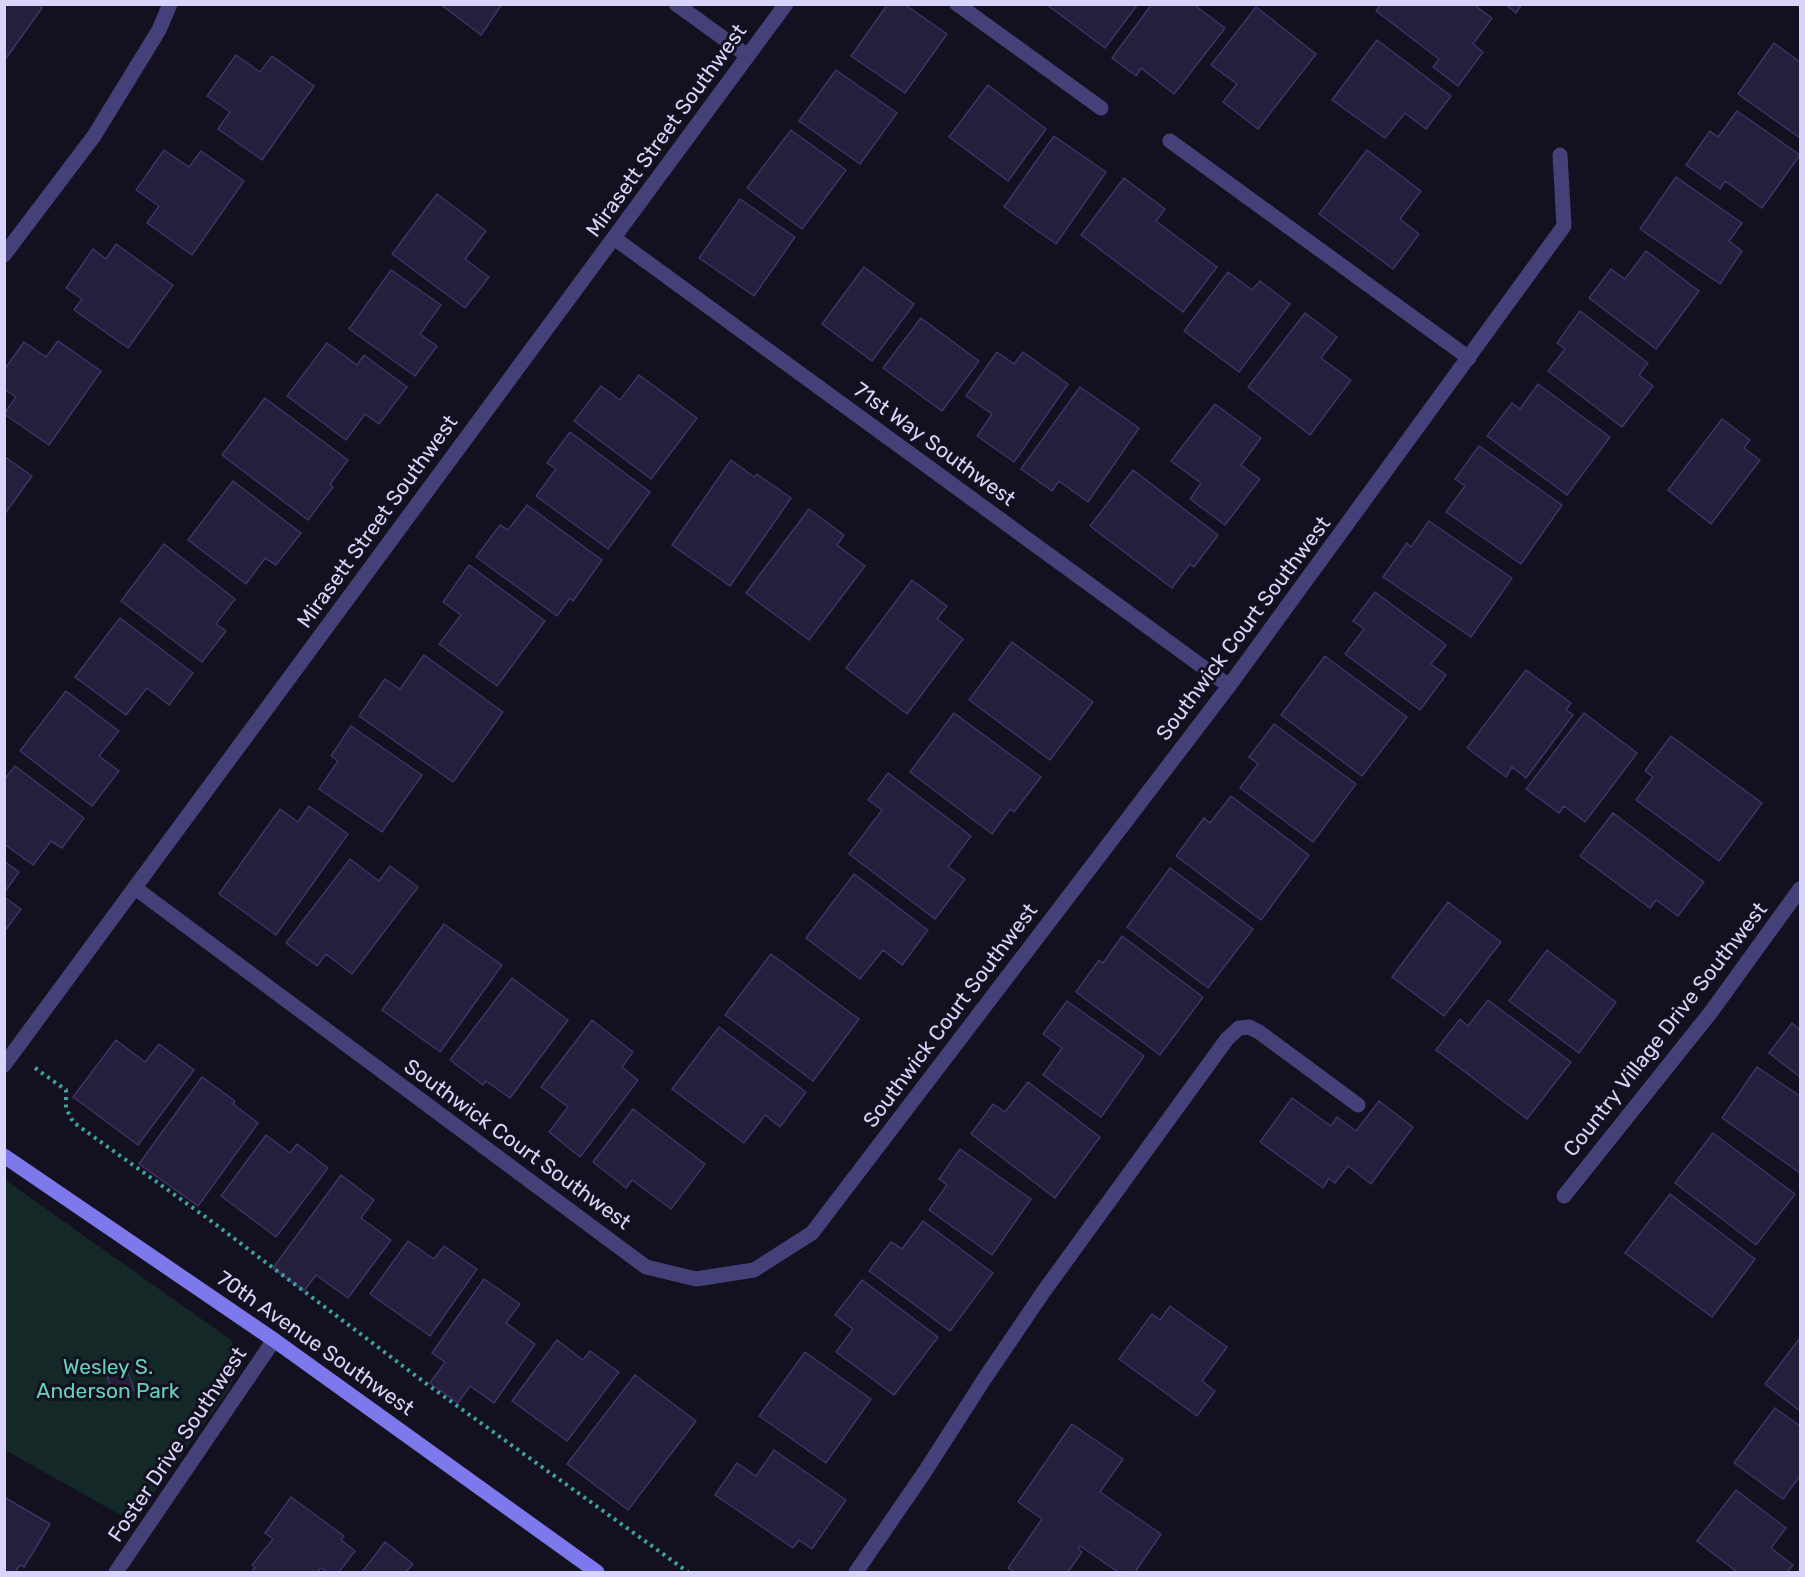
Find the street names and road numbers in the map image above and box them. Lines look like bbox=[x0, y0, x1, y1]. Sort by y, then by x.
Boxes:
street label: Mirasett Street Southwest bbox=[581, 20, 753, 242]
street label: 71st Way Southwest bbox=[848, 378, 1020, 512]
street label: Mirasett Street Southwest bbox=[292, 411, 464, 633]
street label: Southwick Court Southwest bbox=[1152, 512, 1336, 746]
street label: Country Village Drive Southwest bbox=[1559, 898, 1773, 1162]
street label: Southwick Court Southwest bbox=[859, 899, 1043, 1133]
street label: Southwick Court Southwest bbox=[399, 1054, 635, 1236]
street label: 70th Avenue Southwest bbox=[212, 1266, 418, 1422]
street label: Foster Drive Southwest bbox=[103, 1343, 253, 1547]

